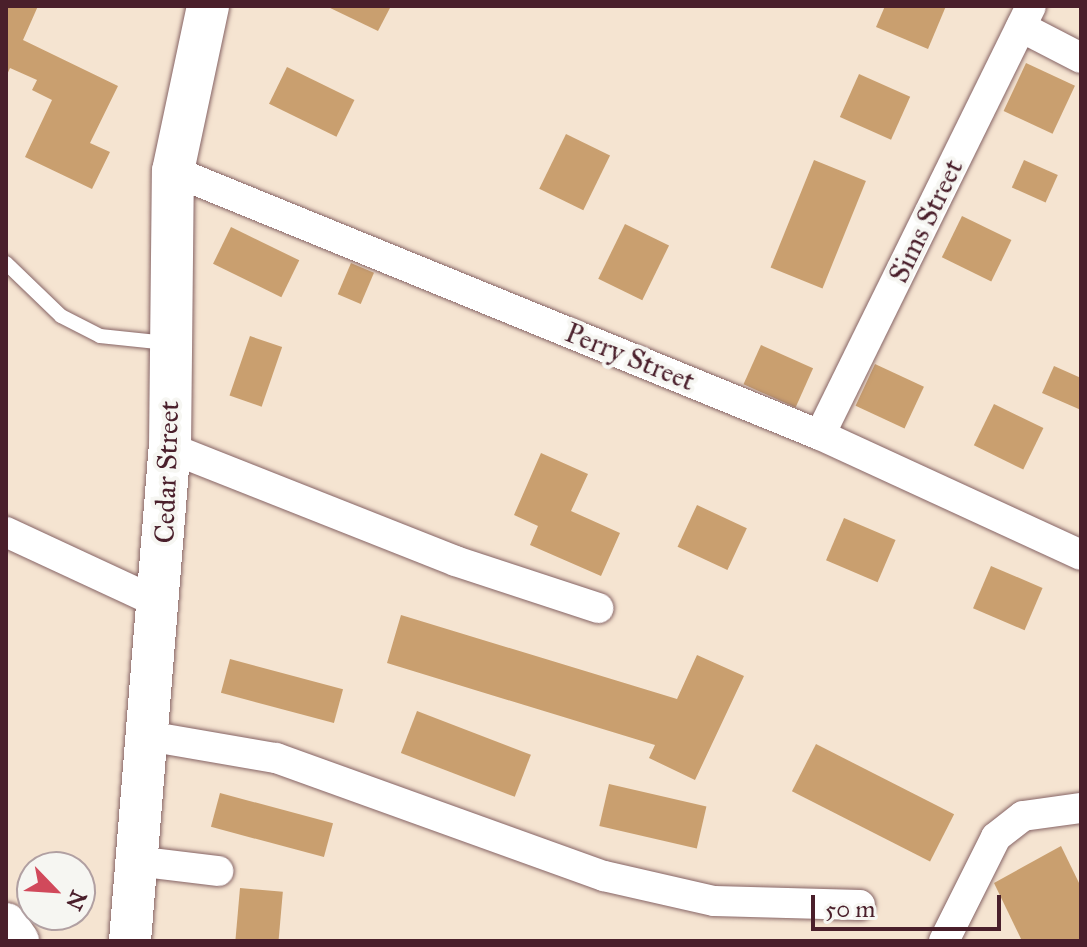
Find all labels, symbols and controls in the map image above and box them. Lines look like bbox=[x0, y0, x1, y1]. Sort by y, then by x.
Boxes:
street label: Sims Street bbox=[882, 154, 970, 288]
street label: Perry Street bbox=[560, 316, 700, 398]
street label: Cedar Street bbox=[148, 400, 186, 544]
north arrow bbox=[16, 851, 96, 931]
scale bar bbox=[815, 879, 1005, 929]
text: N bbox=[60, 886, 93, 915]
text: 50 m bbox=[825, 894, 875, 924]

